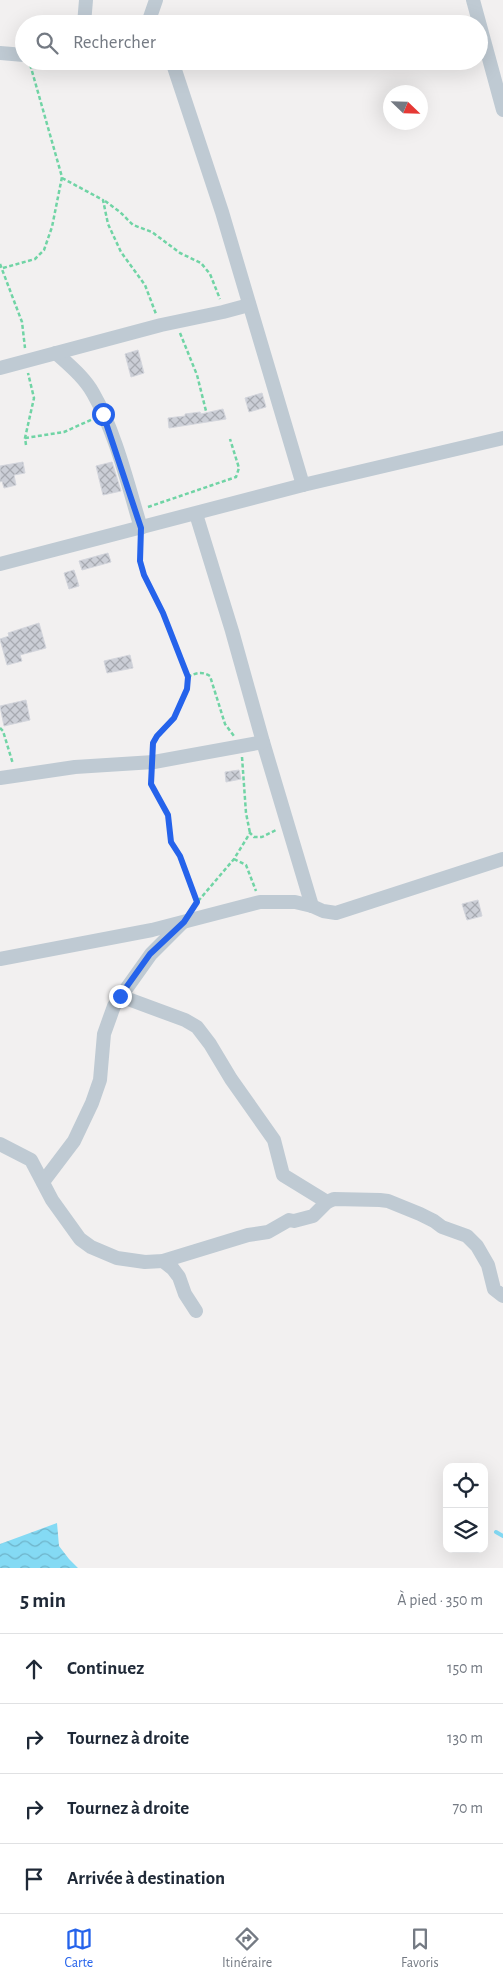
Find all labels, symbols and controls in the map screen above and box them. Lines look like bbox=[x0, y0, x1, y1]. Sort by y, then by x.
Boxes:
search box bbox=[15, 15, 488, 70]
icon: search bbox=[33, 29, 61, 57]
text: Rechercher bbox=[73, 33, 156, 52]
north arrow bbox=[383, 85, 428, 130]
route start bbox=[92, 403, 115, 426]
route end bbox=[109, 985, 132, 1008]
map controls bbox=[443, 1463, 488, 1553]
button: locate bbox=[443, 1463, 488, 1508]
button: layers bbox=[443, 1508, 488, 1553]
text: 5 min bbox=[20, 1590, 66, 1611]
text: À pied · 350 m bbox=[397, 1592, 483, 1608]
icon: ahead bbox=[20, 1655, 48, 1683]
text: Continuez bbox=[67, 1659, 144, 1678]
text: 150 m bbox=[447, 1660, 483, 1676]
icon: right bbox=[20, 1725, 48, 1753]
text: Tournez à droite bbox=[67, 1729, 189, 1748]
text: 130 m bbox=[447, 1730, 483, 1746]
icon: right bbox=[20, 1795, 48, 1823]
text: Tournez à droite bbox=[67, 1799, 189, 1818]
text: 70 m bbox=[452, 1800, 483, 1816]
icon: arrive bbox=[20, 1865, 48, 1893]
text: Arrivée à destination bbox=[67, 1869, 225, 1888]
tab: Carte bbox=[64, 1925, 93, 1972]
tab: Itinéraire bbox=[222, 1925, 272, 1972]
tab: Favoris bbox=[401, 1925, 439, 1972]

